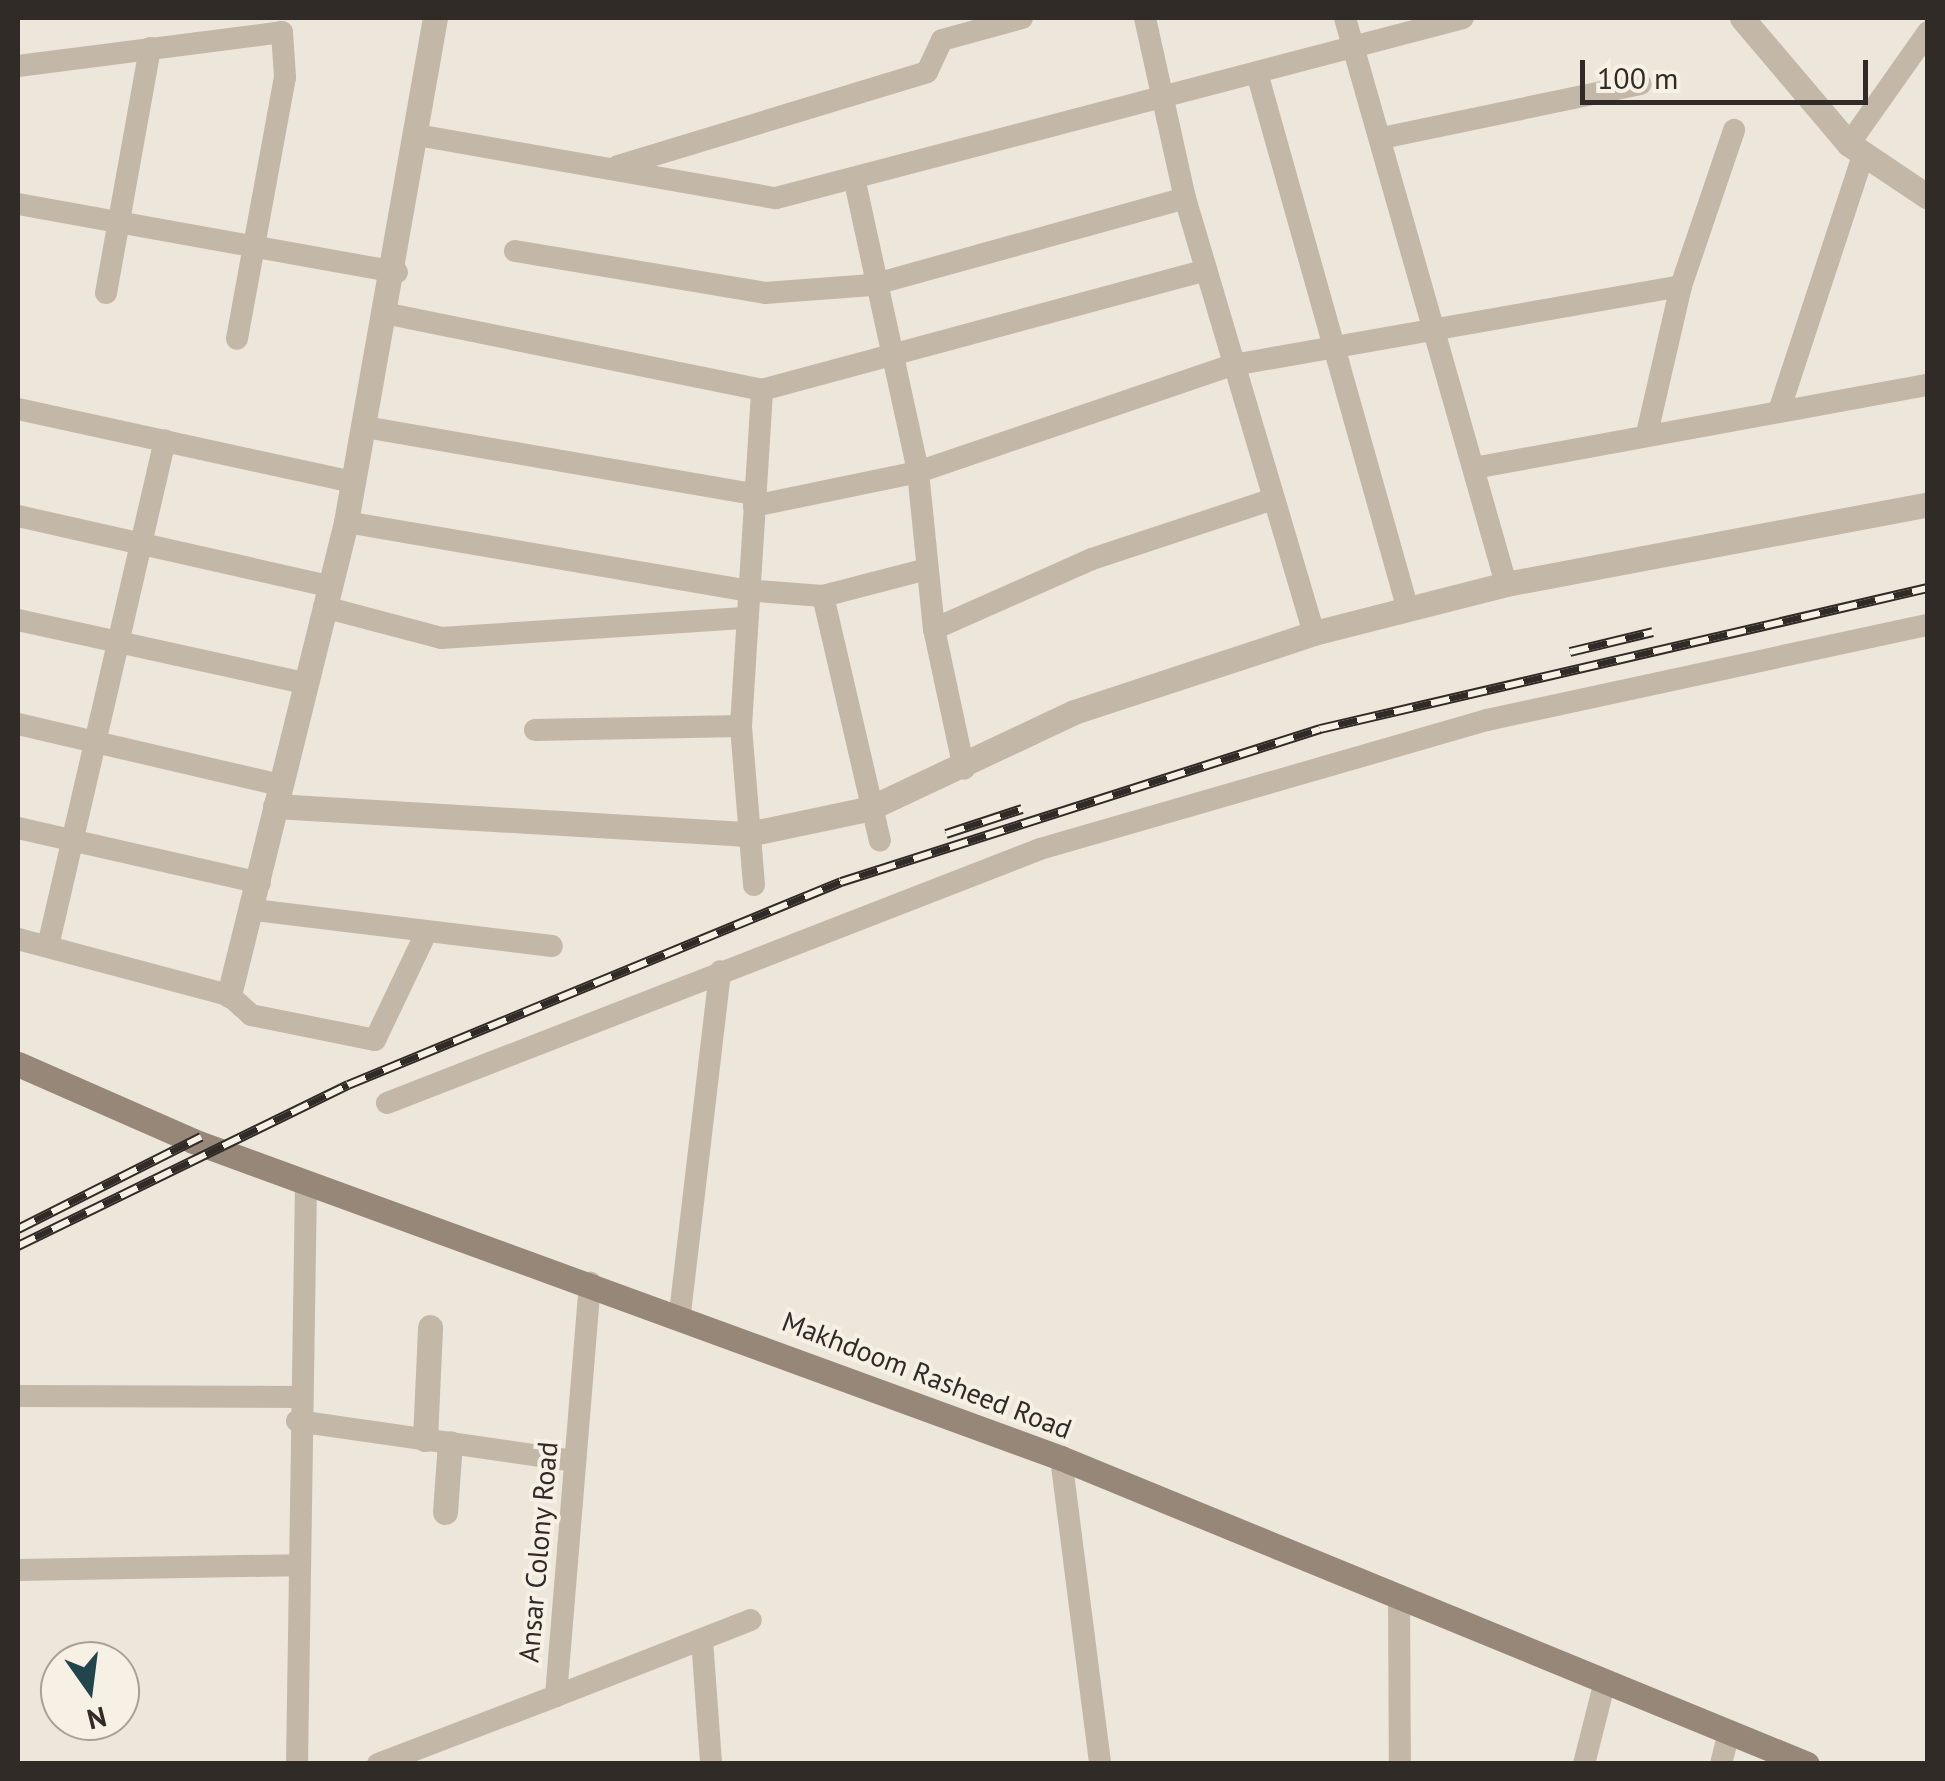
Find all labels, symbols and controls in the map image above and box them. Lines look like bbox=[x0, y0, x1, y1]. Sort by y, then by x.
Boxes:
scale bar bbox=[1585, 40, 1872, 102]
text: 100 m bbox=[1597, 58, 1678, 97]
street label: Makhdoom Rasheed Road bbox=[777, 1304, 1077, 1446]
street label: Ansar Colony Road bbox=[512, 1440, 564, 1664]
north arrow bbox=[40, 1641, 140, 1741]
text: N bbox=[83, 1698, 110, 1739]

